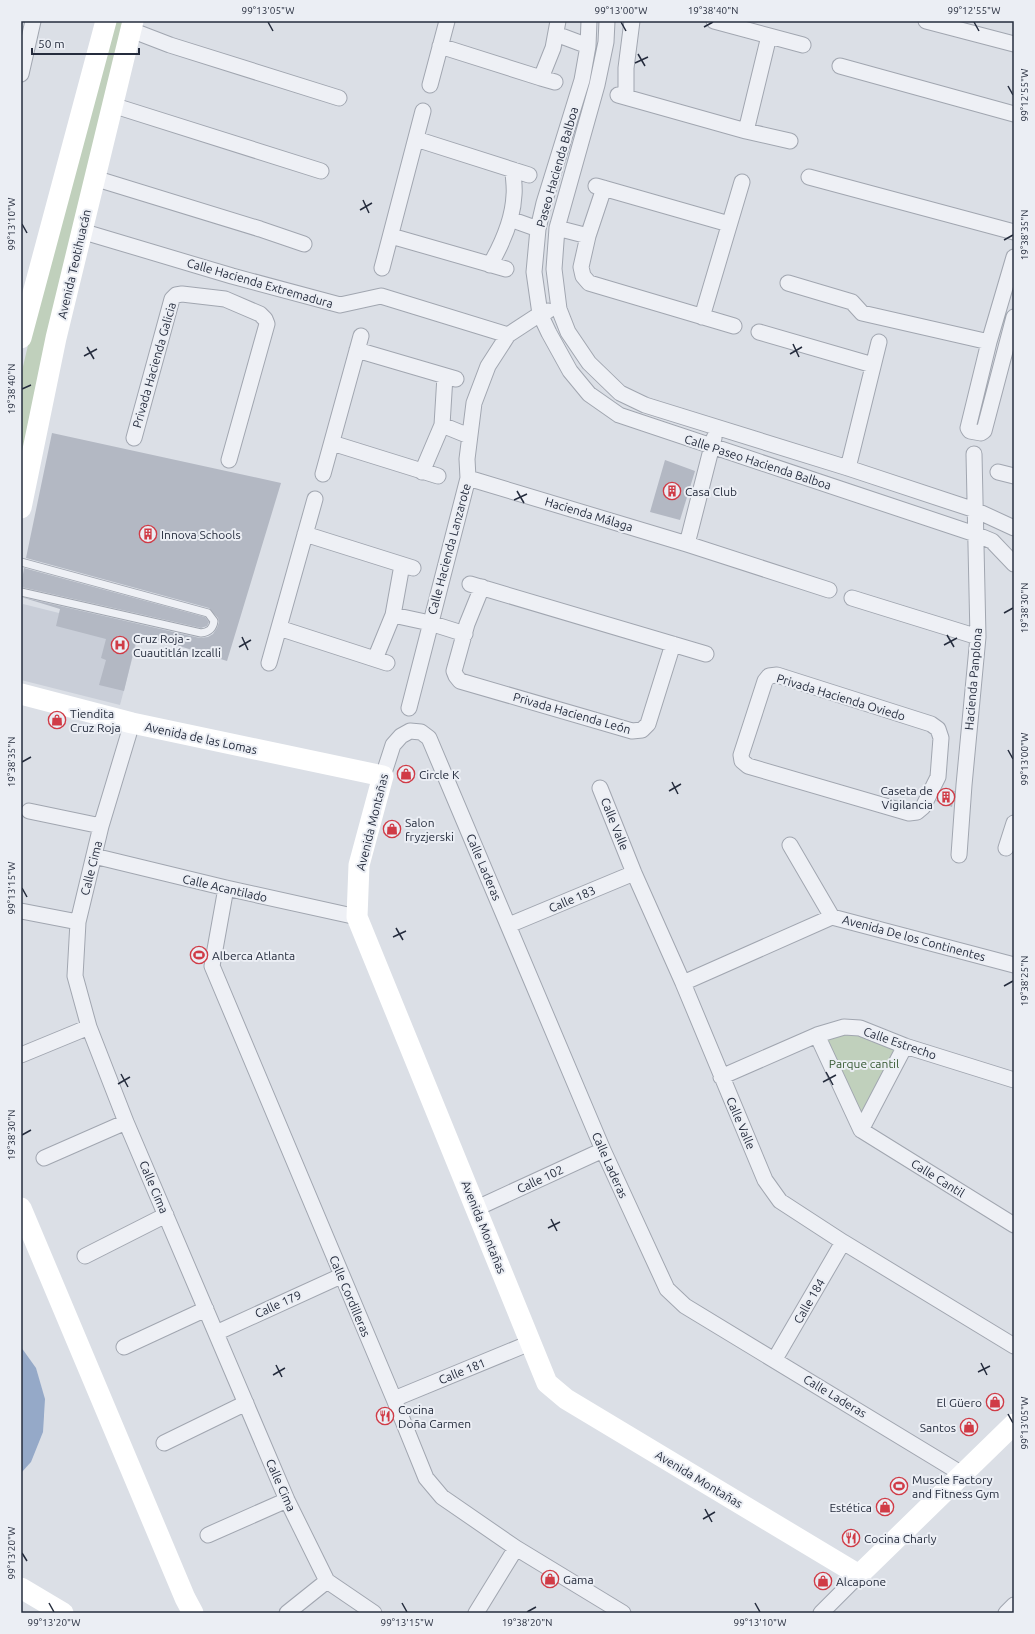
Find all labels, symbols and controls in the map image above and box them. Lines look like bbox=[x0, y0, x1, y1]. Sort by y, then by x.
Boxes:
text: 99°13'05"W bbox=[242, 5, 294, 16]
text: 99°13'00"W bbox=[595, 5, 647, 16]
text: 19°38'40"N bbox=[688, 5, 738, 16]
text: 99°12'55"W bbox=[948, 5, 1000, 16]
scale bar bbox=[32, 30, 139, 56]
text: 50 m bbox=[38, 37, 65, 50]
text: 99°12'55"W bbox=[1019, 69, 1030, 121]
street label: Paseo Hacienda Balboa bbox=[534, 105, 580, 229]
text: 99°13'10"W bbox=[6, 198, 17, 250]
street label: Avenida Teotihuacán bbox=[55, 208, 93, 320]
text: 19°38'35"N bbox=[1019, 210, 1030, 260]
street label: Calle Hacienda Extremadura bbox=[185, 256, 335, 310]
street label: Privada Hacienda Galicia bbox=[130, 301, 178, 429]
text: 19°38'40"N bbox=[6, 364, 17, 414]
street label: Calle Paseo Hacienda Balboa bbox=[683, 432, 833, 492]
building icon: Casa Club bbox=[662, 481, 682, 501]
street label: Calle Hacienda Lanzarote bbox=[425, 482, 473, 616]
place label: Casa Club bbox=[685, 485, 737, 498]
street label: Hacienda Málaga bbox=[543, 494, 635, 534]
building icon: Innova Schools bbox=[138, 524, 158, 544]
place label: Innova Schools bbox=[161, 528, 241, 541]
text: 19°38'30"N bbox=[1019, 583, 1030, 633]
street label: Hacienda Panplona bbox=[962, 627, 984, 731]
place label: Cruz Roja - Cuautitlán Izcalli bbox=[133, 632, 221, 659]
hospital icon: Cruz Roja - Cuautitlán Izcalli bbox=[110, 635, 130, 655]
street label: Privada Hacienda Oviedo bbox=[775, 671, 907, 723]
street label: Privada Hacienda León bbox=[512, 690, 632, 736]
place label: Tiendita Cruz Roja bbox=[70, 707, 121, 734]
shop icon: Tiendita Cruz Roja bbox=[47, 710, 67, 730]
street label: Avenida de las Lomas bbox=[144, 720, 258, 756]
text: 99°13'00"W bbox=[1019, 733, 1030, 785]
text: 19°38'35"N bbox=[6, 737, 17, 787]
shop icon: Circle K bbox=[396, 764, 416, 784]
place label: Circle K bbox=[419, 768, 460, 781]
street label: Avenida Montañas bbox=[354, 772, 390, 872]
place label: Caseta de Vigilancia bbox=[880, 784, 933, 811]
building icon: Caseta de Vigilancia bbox=[936, 787, 956, 807]
street label: Calle Valle bbox=[599, 796, 631, 852]
place label: Salon fryzjerski bbox=[405, 816, 454, 843]
shop icon: Salon fryzjerski bbox=[382, 819, 402, 839]
street label: Calle Laderas bbox=[464, 832, 504, 902]
street label: Calle Cima bbox=[78, 839, 104, 897]
text: 99°13'15"W bbox=[6, 862, 17, 914]
street label: Calle Acantilado bbox=[181, 872, 269, 904]
street label: Calle 183 bbox=[547, 883, 597, 915]
street label: Avenida De los Continentes bbox=[841, 913, 987, 963]
sports icon: Alberca Atlanta bbox=[189, 945, 209, 965]
place label: Alberca Atlanta bbox=[212, 949, 295, 962]
text: 19°38'25"N bbox=[1019, 956, 1030, 1006]
street label: Calle Estrecho bbox=[862, 1024, 938, 1062]
park label: Parque cantil bbox=[829, 1057, 899, 1070]
street label: Calle Valle bbox=[724, 1095, 758, 1151]
text: 19°38'30"N bbox=[6, 1110, 17, 1160]
street label: Calle Laderas bbox=[590, 1130, 630, 1200]
street label: Calle Cantil bbox=[909, 1156, 967, 1200]
street label: Calle Cima bbox=[137, 1159, 171, 1215]
street label: Calle 102 bbox=[515, 1163, 565, 1195]
street label: Avenida Montañas bbox=[459, 1179, 509, 1275]
street label: Calle Cordilleras bbox=[327, 1253, 373, 1339]
street label: Calle 184 bbox=[791, 1276, 827, 1326]
street label: Calle 179 bbox=[253, 1288, 303, 1320]
street label: Calle 181 bbox=[437, 1356, 487, 1386]
street label: Calle Laderas bbox=[801, 1372, 869, 1420]
shop icon: El Güero bbox=[985, 1392, 1005, 1412]
place label: El Güero bbox=[936, 1396, 982, 1409]
text: 99°13'05"W bbox=[1019, 1397, 1030, 1449]
place label: Cocina Doña Carmen bbox=[398, 1403, 471, 1430]
restaurant icon: Cocina Doña Carmen bbox=[375, 1406, 395, 1426]
shop icon: Santos bbox=[959, 1417, 979, 1437]
place label: Santos bbox=[920, 1421, 956, 1434]
street label: Avenida Montañas bbox=[653, 1448, 745, 1510]
street label: Calle Cima bbox=[264, 1457, 298, 1513]
place label: Muscle Factory and Fitness Gym bbox=[912, 1473, 999, 1500]
sports icon: Muscle Factory and Fitness Gym bbox=[889, 1476, 909, 1496]
shop icon: Estética bbox=[875, 1497, 895, 1517]
place label: Estética bbox=[829, 1501, 872, 1514]
text: 99°13'20"W bbox=[6, 1527, 17, 1579]
restaurant icon: Cocina Charly bbox=[841, 1528, 861, 1548]
place label: Cocina Charly bbox=[864, 1532, 937, 1545]
shop icon: Gama bbox=[540, 1569, 560, 1589]
shop icon: Alcapone bbox=[813, 1571, 833, 1591]
place label: Gama bbox=[563, 1573, 594, 1586]
place label: Alcapone bbox=[836, 1575, 886, 1588]
text: 99°13'20"W bbox=[28, 1617, 80, 1628]
text: 99°13'15"W bbox=[381, 1617, 433, 1628]
text: 19°38'20"N bbox=[502, 1617, 552, 1628]
text: 99°13'10"W bbox=[734, 1617, 786, 1628]

